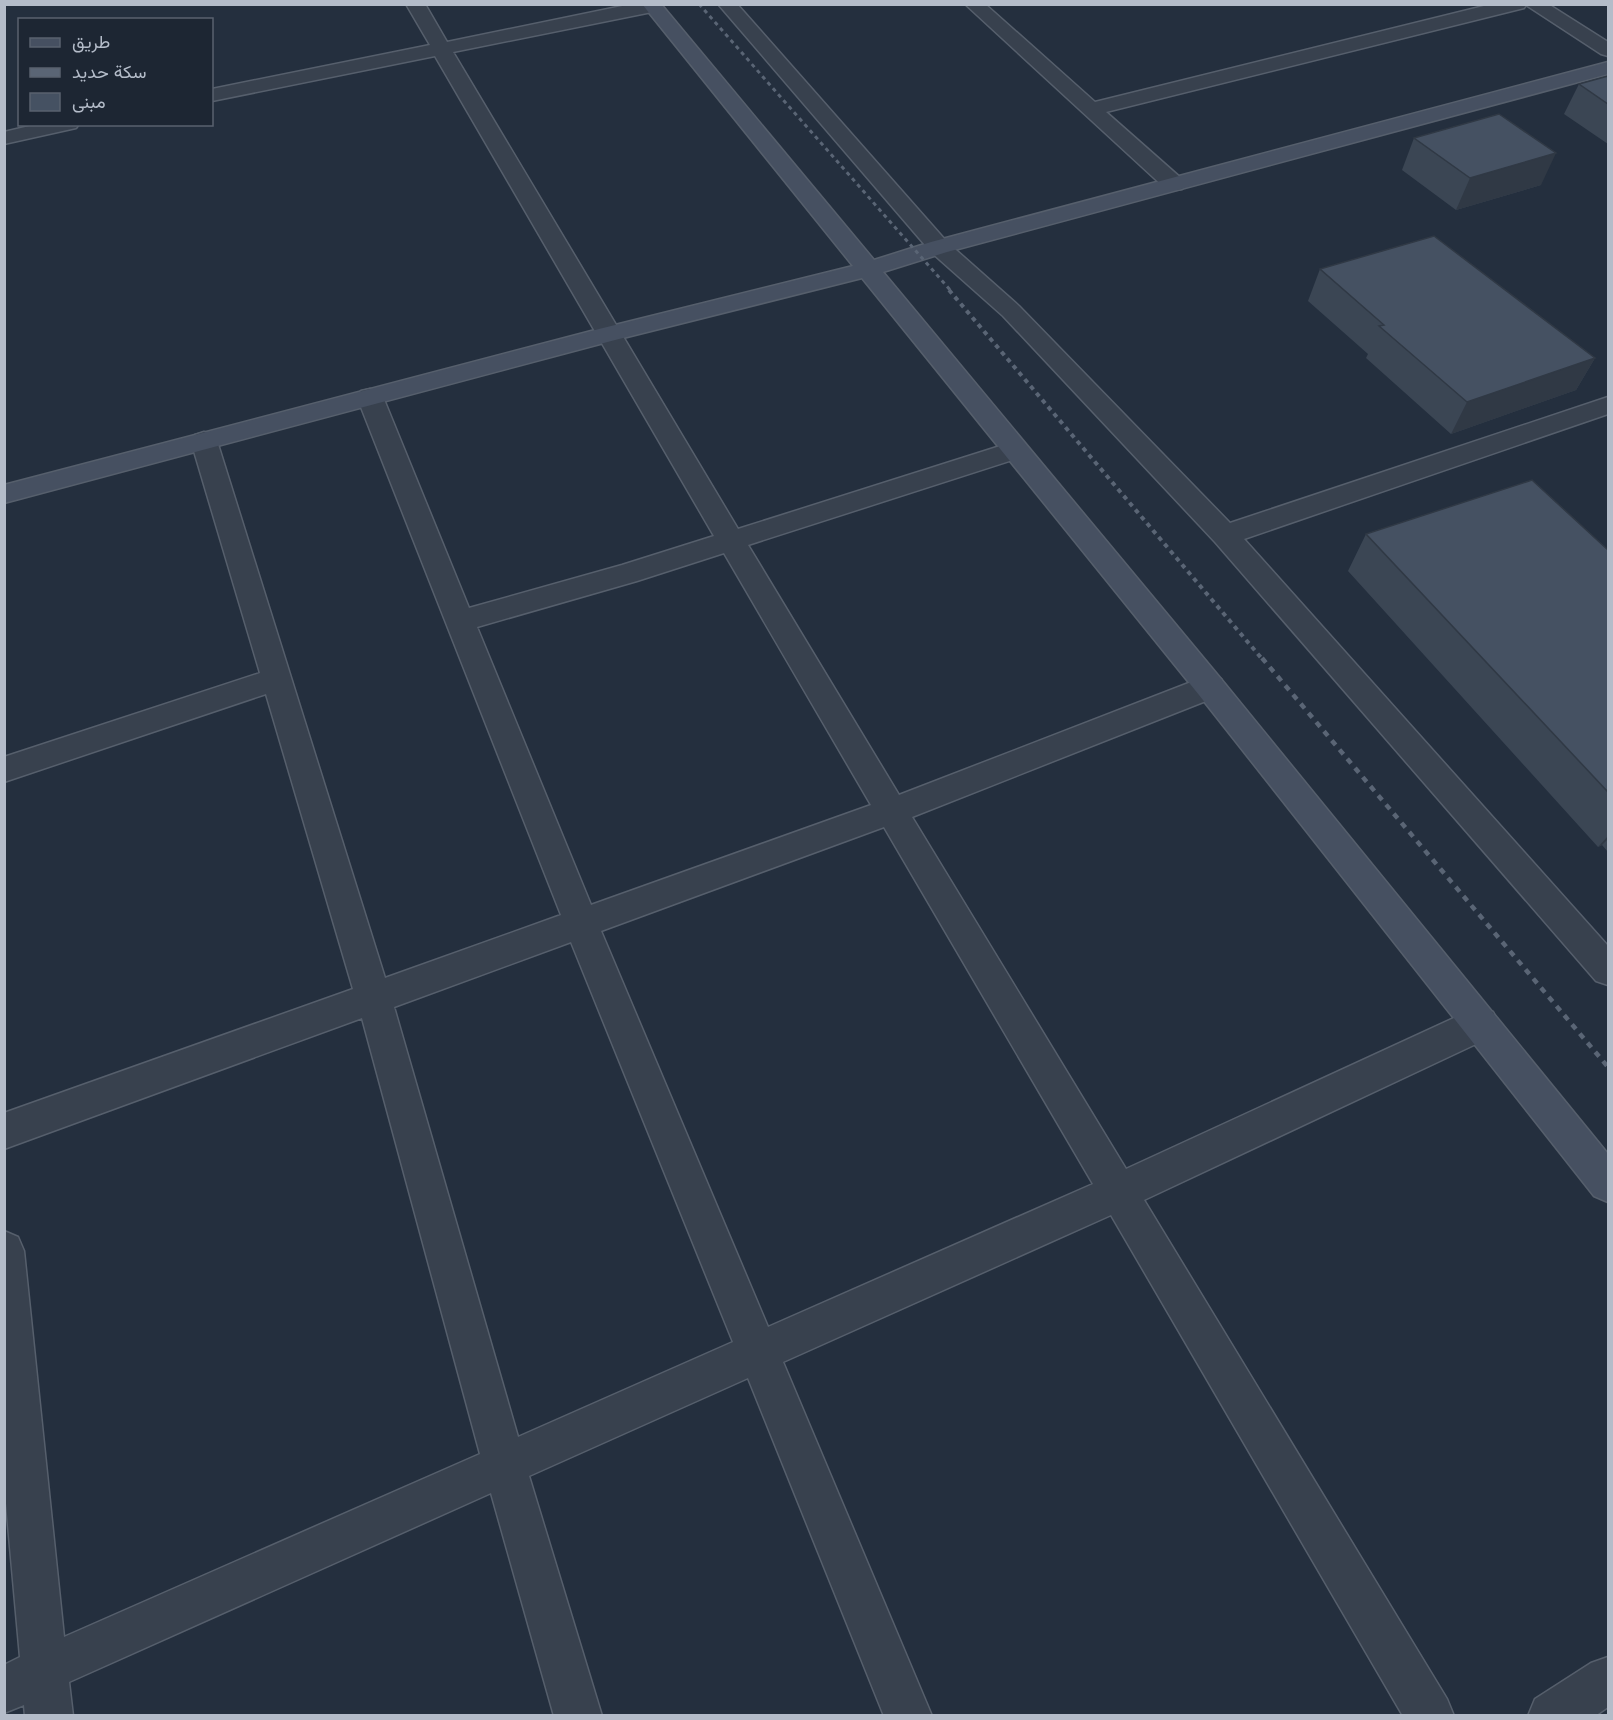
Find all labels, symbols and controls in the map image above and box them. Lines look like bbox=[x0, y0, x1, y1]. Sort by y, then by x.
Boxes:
legend bbox=[18, 18, 213, 126]
text: طريق bbox=[72, 32, 110, 53]
text: سكة حديد bbox=[72, 62, 147, 82]
text: مبنى bbox=[72, 92, 106, 113]

